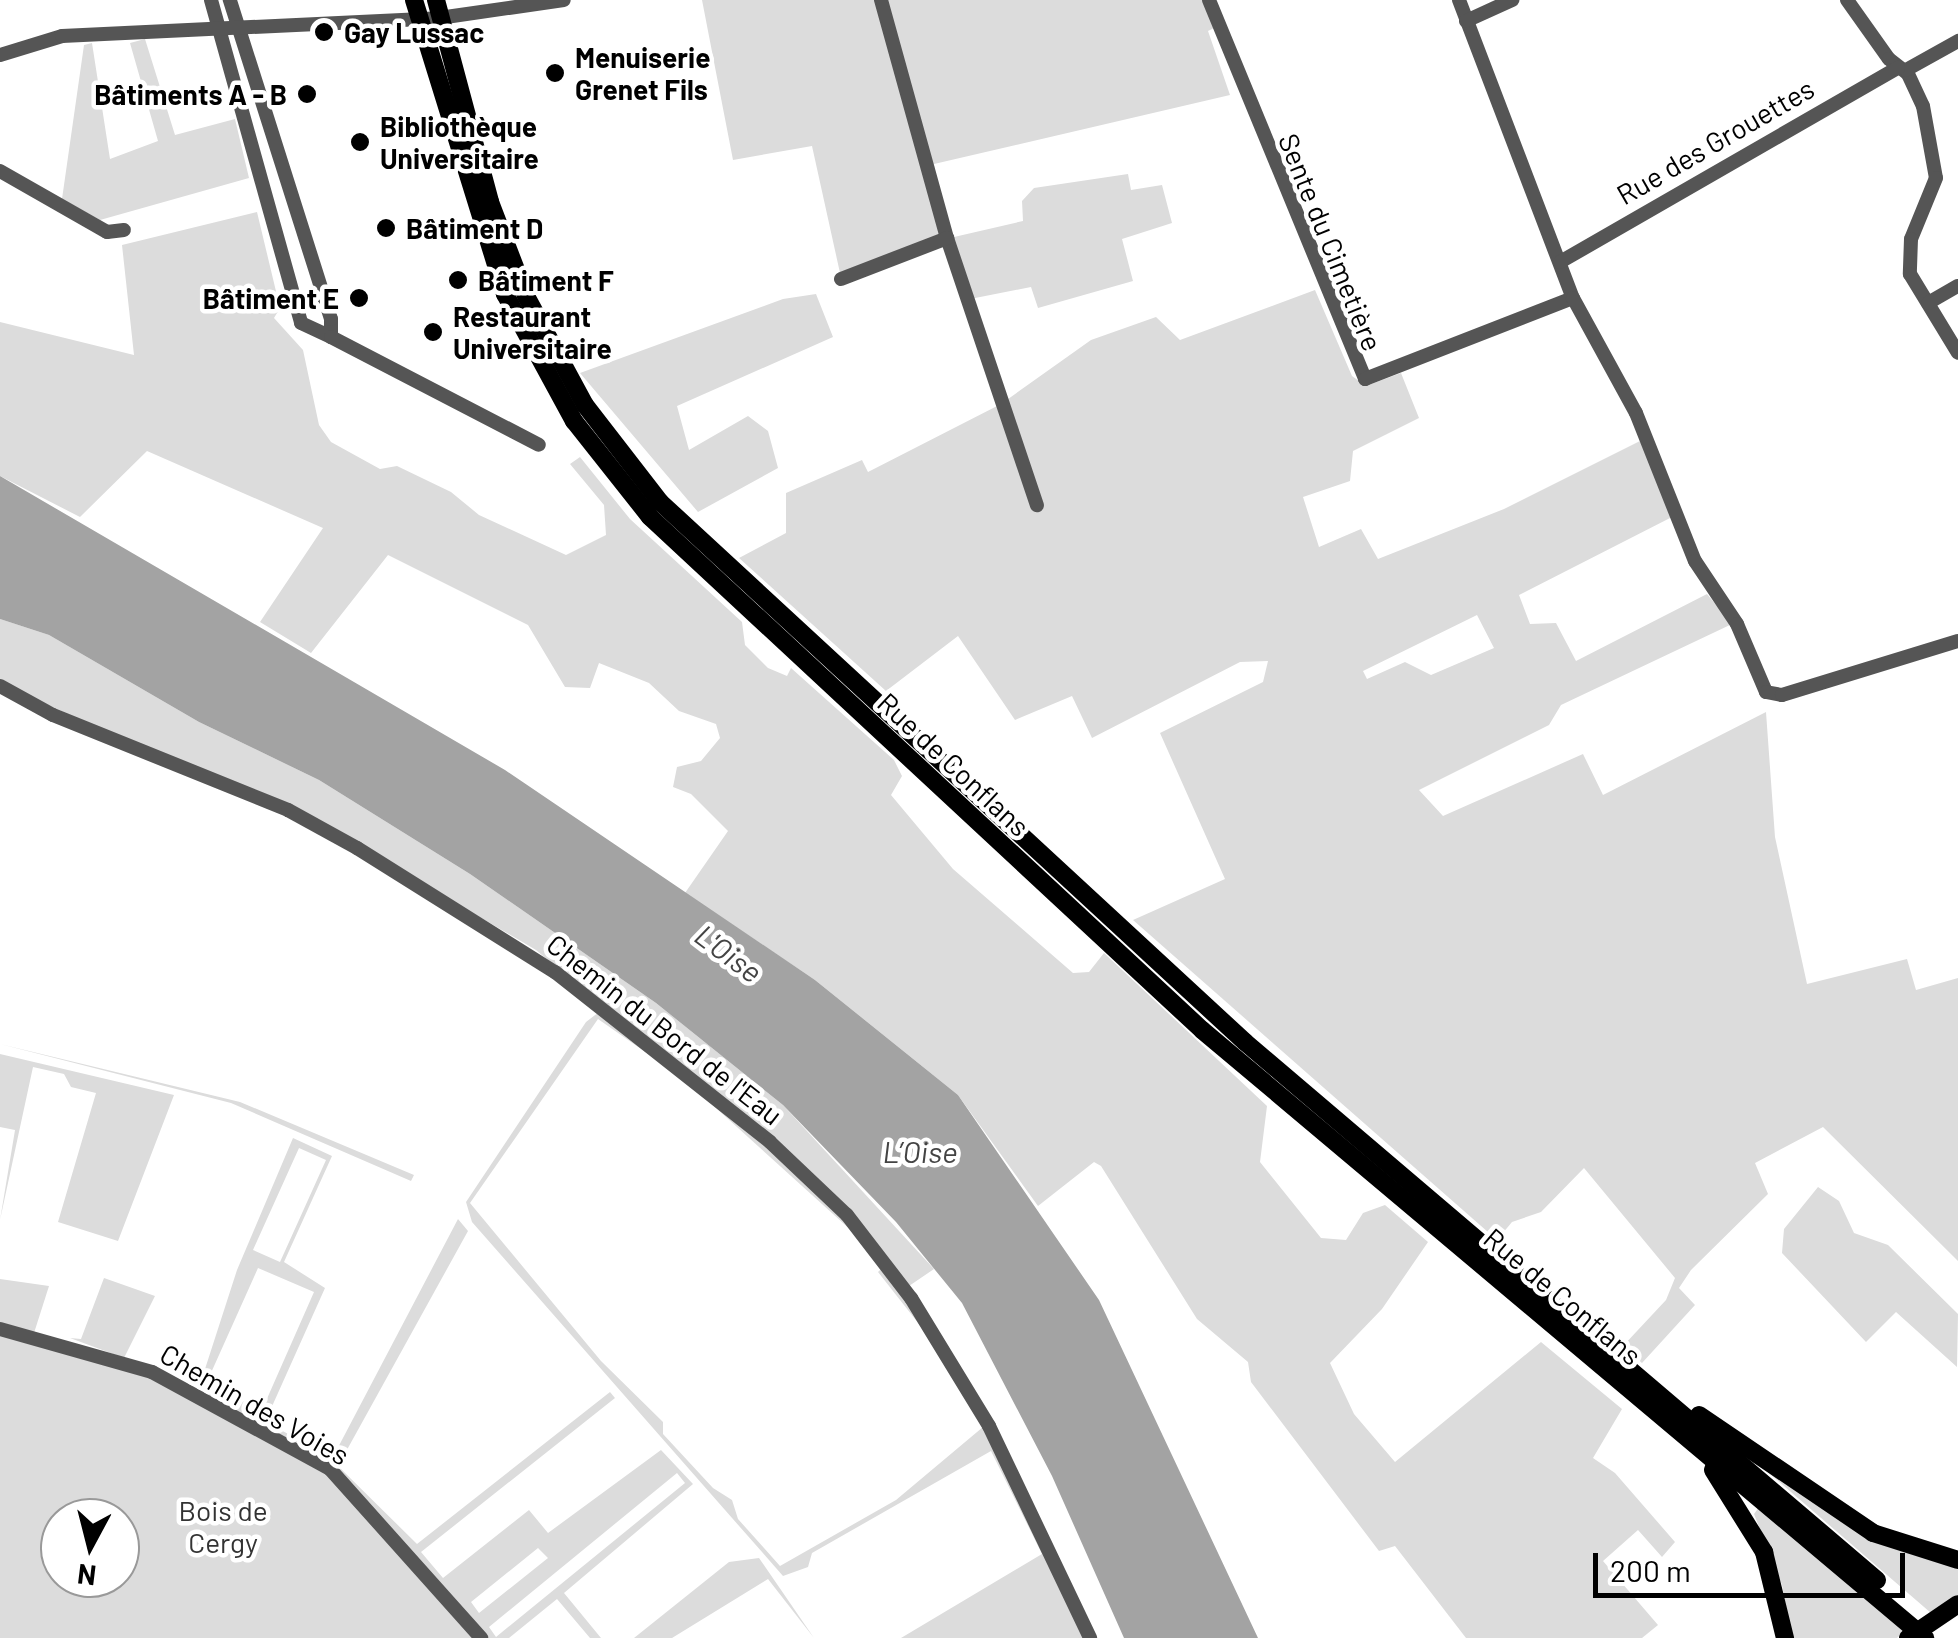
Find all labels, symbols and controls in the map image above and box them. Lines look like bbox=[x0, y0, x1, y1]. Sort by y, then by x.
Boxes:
place label: Gay Lussac bbox=[344, 15, 484, 49]
marker: Gay Lussac bbox=[313, 21, 335, 43]
place label: Menuiserie Grenet Fils bbox=[575, 40, 711, 106]
marker: Menuiserie Grenet Fils bbox=[544, 62, 566, 84]
street label: Rue des Grouettes bbox=[1610, 71, 1820, 211]
place label: Bâtiments A - B bbox=[94, 77, 287, 111]
marker: Bâtiments A - B bbox=[296, 83, 318, 105]
place label: Bibliothèque Universitaire bbox=[380, 109, 539, 175]
street label: Sente du Cimetière bbox=[1272, 128, 1390, 356]
marker: Bibliothèque Universitaire bbox=[349, 131, 371, 153]
place label: Bâtiment D bbox=[406, 211, 543, 245]
marker: Bâtiment D bbox=[375, 217, 397, 239]
place label: Bâtiment F bbox=[478, 263, 614, 297]
marker: Bâtiment F bbox=[447, 269, 469, 291]
place label: Bâtiment E bbox=[203, 281, 339, 315]
marker: Bâtiment E bbox=[348, 287, 370, 309]
place label: Restaurant Universitaire bbox=[453, 299, 612, 365]
marker: Restaurant Universitaire bbox=[422, 321, 444, 343]
street label: Rue de Conflans bbox=[871, 685, 1037, 843]
water label: L'Oise bbox=[689, 916, 769, 990]
street label: Chemin du Bord de l'Eau bbox=[541, 927, 789, 1131]
water label: L’Oise bbox=[883, 1133, 957, 1169]
street label: Rue de Conflans bbox=[1477, 1220, 1649, 1372]
street label: Chemin des Voies bbox=[155, 1336, 355, 1472]
park label: Bois de Cergy bbox=[178, 1493, 268, 1559]
north arrow bbox=[40, 1498, 140, 1598]
scale bar bbox=[1598, 1533, 1910, 1595]
text: 200 m bbox=[1610, 1552, 1691, 1588]
text: N bbox=[75, 1558, 98, 1594]

